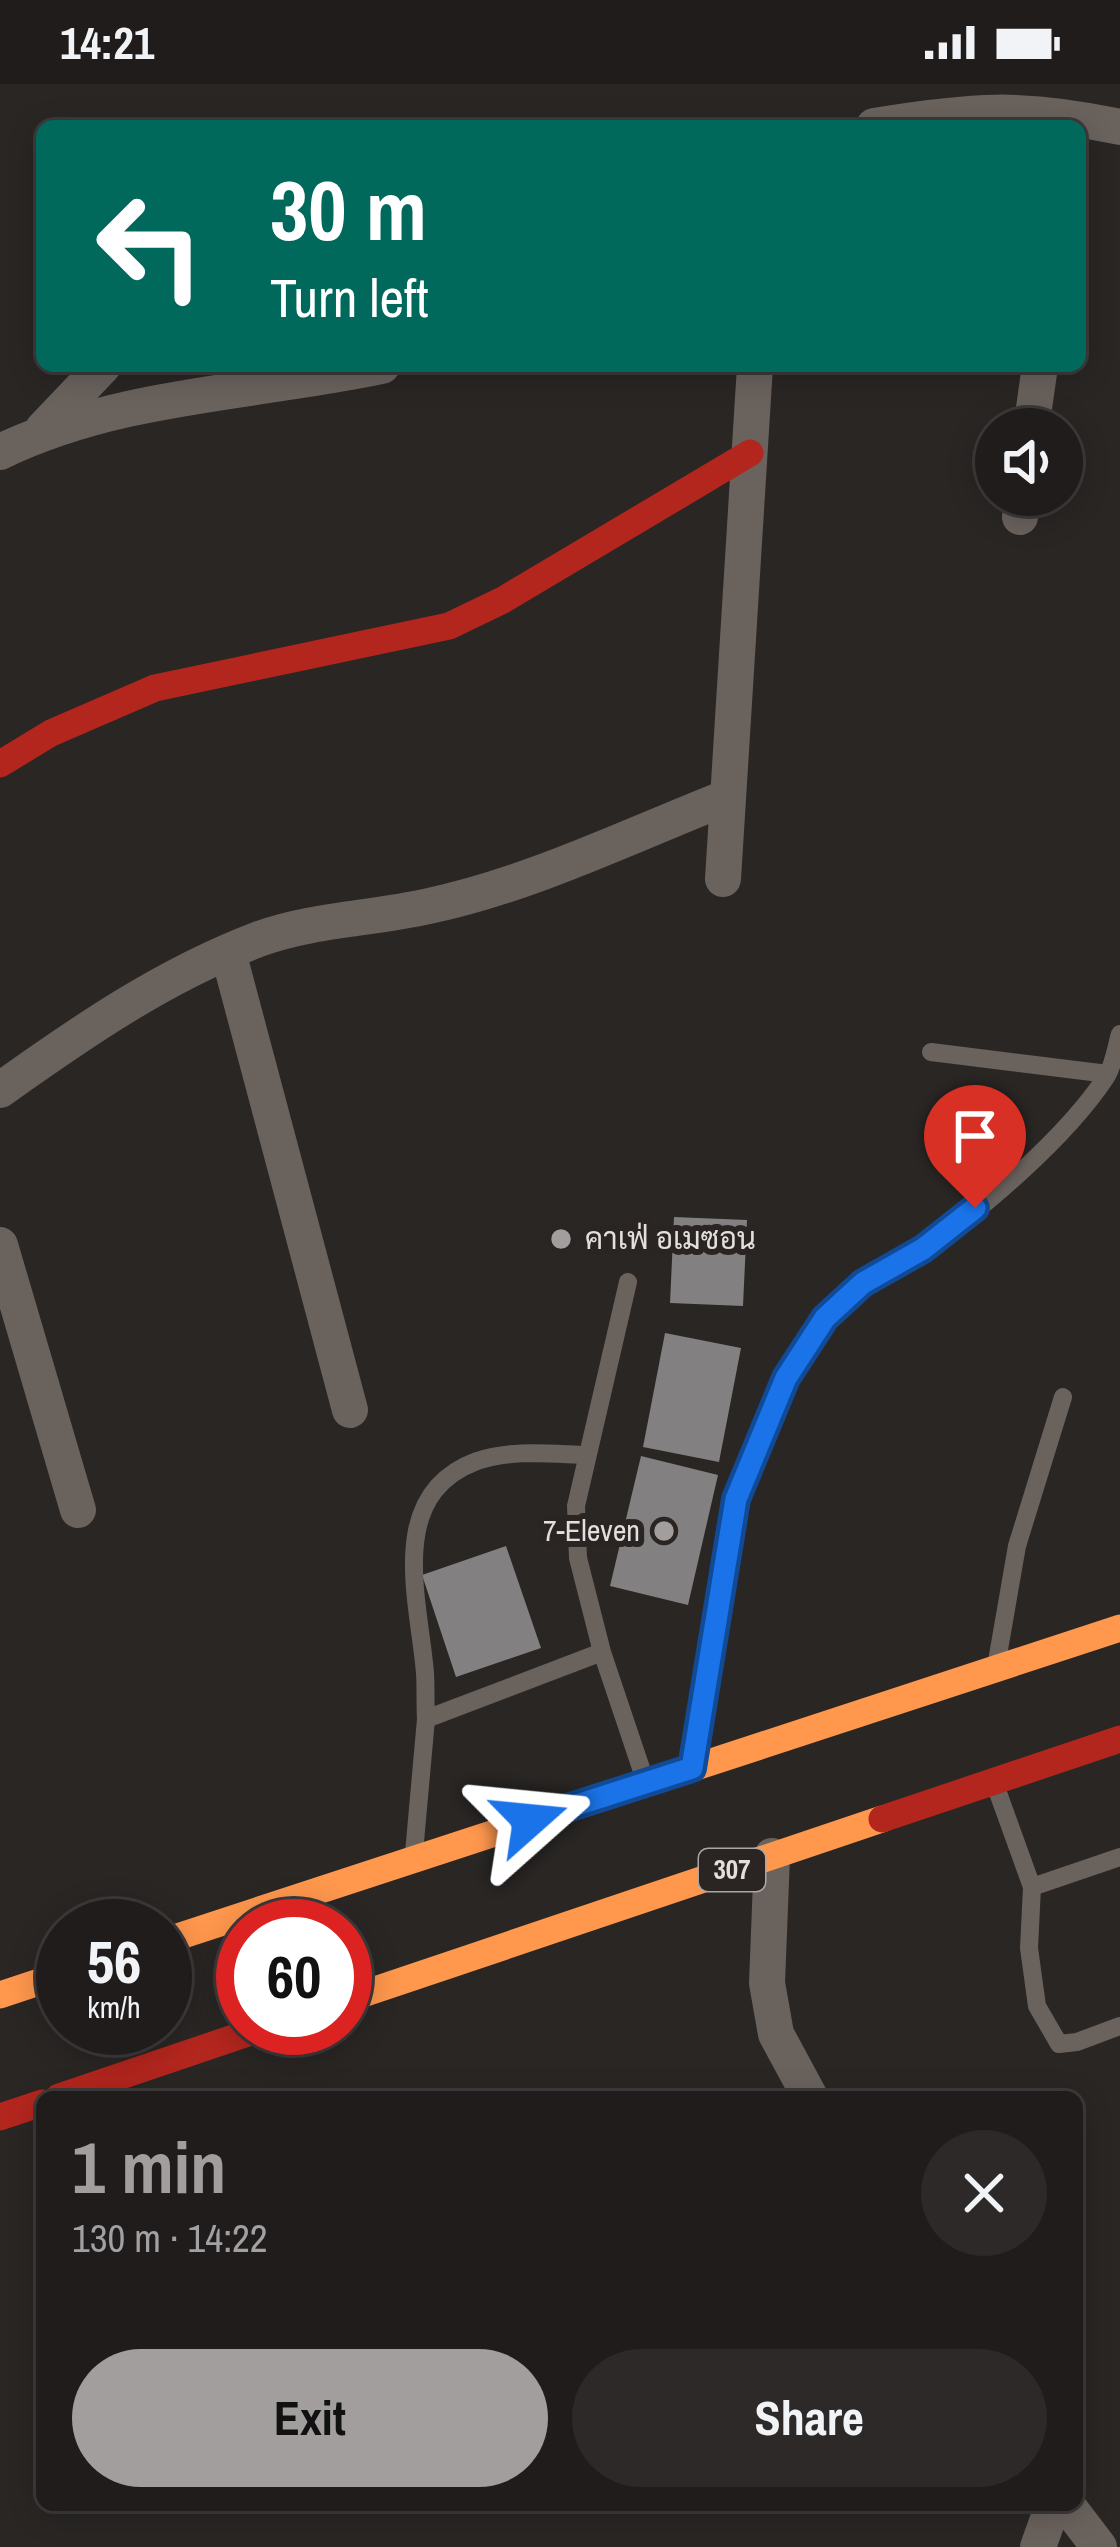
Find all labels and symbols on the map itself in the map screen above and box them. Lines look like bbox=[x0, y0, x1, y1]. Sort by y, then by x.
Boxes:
pin bbox=[924, 1085, 1026, 1208]
place label: คาเฟ่ อเมซอน bbox=[585, 1218, 756, 1258]
marker: คาเฟ่ อเมซอน bbox=[548, 1226, 574, 1252]
place label: 7-Eleven bbox=[543, 1510, 640, 1550]
marker: 7-Eleven bbox=[651, 1518, 677, 1544]
position arrow bbox=[467, 1757, 593, 1883]
road number: 307 bbox=[699, 1849, 765, 1891]
speed limit sign: 60 bbox=[216, 1899, 372, 2055]

